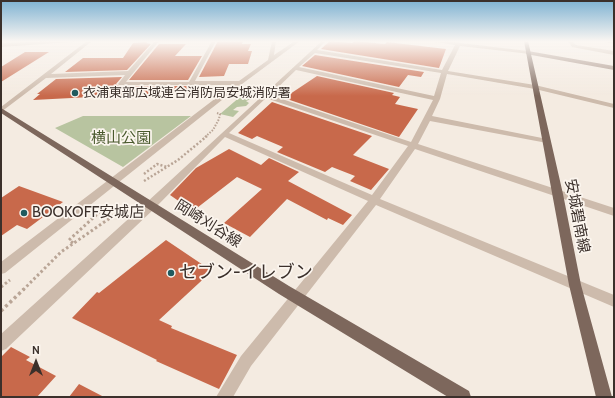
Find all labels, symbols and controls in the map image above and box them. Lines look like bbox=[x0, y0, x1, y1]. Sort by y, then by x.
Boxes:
place label: 衣浦東部広域連合消防局安城消防署 bbox=[83, 85, 291, 101]
marker: 衣浦東部広域連合消防局安城消防署 bbox=[70, 88, 80, 98]
park label: 横山公園 bbox=[91, 130, 151, 148]
street label: 安城碧南線 bbox=[561, 177, 593, 255]
street label: 岡崎刈谷線 bbox=[171, 196, 245, 252]
place label: BOOKOFF安城店 bbox=[32, 204, 144, 222]
marker: BOOKOFF安城店 bbox=[19, 208, 29, 218]
place label: セブン-イレブン bbox=[179, 262, 313, 284]
marker: セブン-イレブン bbox=[166, 268, 176, 278]
north arrow bbox=[16, 342, 56, 382]
text: N bbox=[32, 343, 40, 357]

